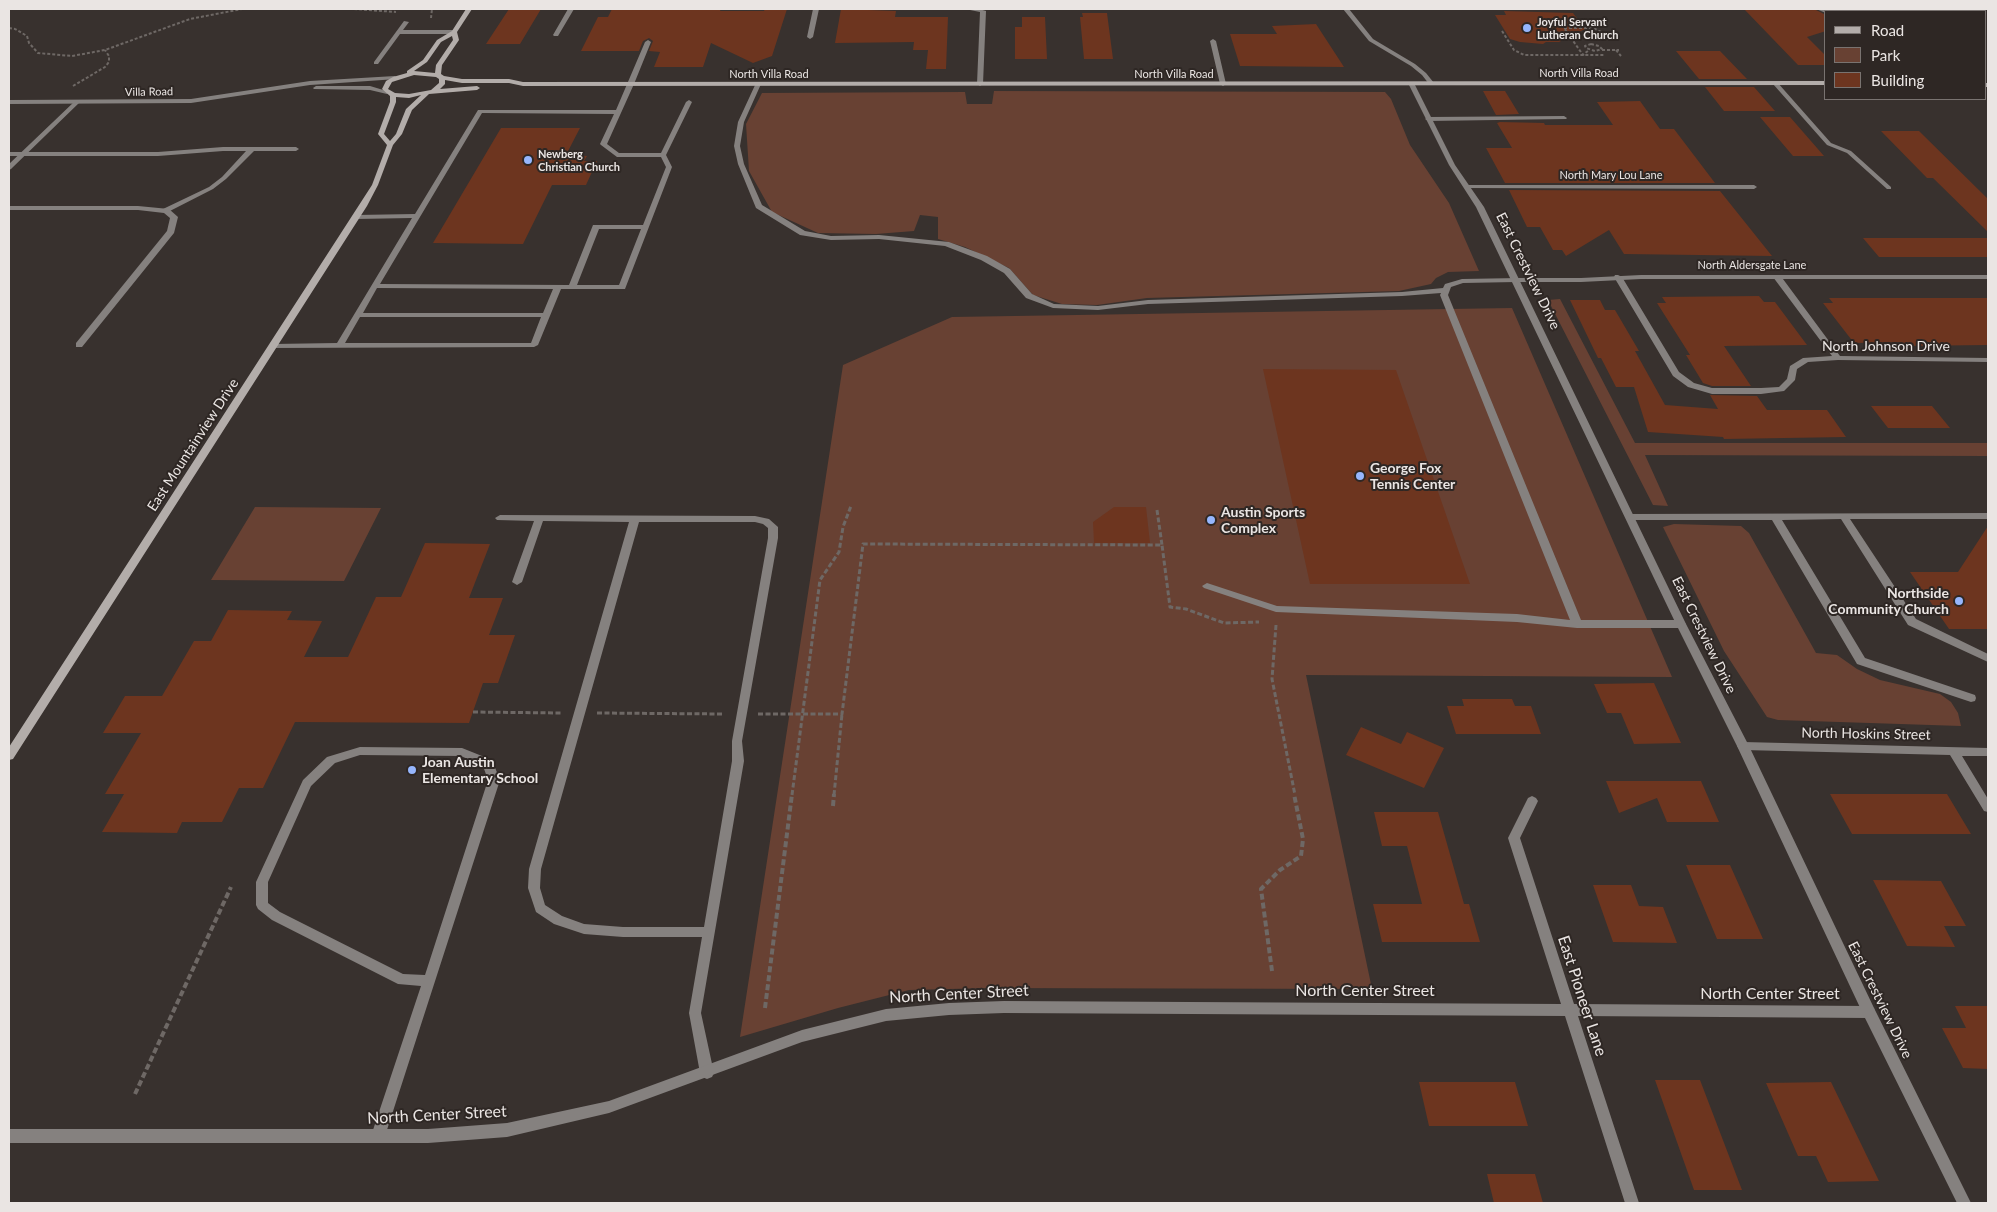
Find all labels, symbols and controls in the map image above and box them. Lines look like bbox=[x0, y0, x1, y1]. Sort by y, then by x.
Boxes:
legend bbox=[1824, 10, 1987, 100]
place label: Joyful Servant Lutheran Church bbox=[1537, 15, 1618, 41]
text: Road bbox=[1871, 21, 1904, 39]
marker: Joyful Servant Lutheran Church bbox=[1521, 22, 1533, 34]
text: Park bbox=[1871, 46, 1900, 64]
street label: North Villa Road bbox=[1539, 66, 1619, 80]
street label: North Villa Road bbox=[729, 67, 809, 81]
street label: North Villa Road bbox=[1134, 67, 1214, 81]
text: Building bbox=[1871, 71, 1924, 89]
street label: Villa Road bbox=[125, 85, 173, 99]
place label: Newberg Christian Church bbox=[538, 147, 620, 173]
marker: Newberg Christian Church bbox=[522, 154, 534, 166]
street label: North Mary Lou Lane bbox=[1560, 168, 1662, 182]
street label: East Crestview Drive bbox=[1492, 210, 1564, 332]
street label: North Aldersgate Lane bbox=[1698, 258, 1806, 272]
street label: North Johnson Drive bbox=[1822, 338, 1950, 354]
street label: East Mountainview Drive bbox=[144, 376, 242, 514]
place label: George Fox Tennis Center bbox=[1370, 460, 1455, 492]
marker: George Fox Tennis Center bbox=[1354, 470, 1366, 482]
place label: Austin Sports Complex bbox=[1221, 504, 1305, 536]
marker: Austin Sports Complex bbox=[1205, 514, 1217, 526]
street label: East Crestview Drive bbox=[1668, 574, 1740, 696]
place label: Northside Community Church bbox=[1828, 585, 1949, 618]
marker: Northside Community Church bbox=[1953, 595, 1965, 607]
street label: North Hoskins Street bbox=[1801, 724, 1931, 744]
place label: Joan Austin Elementary School bbox=[422, 754, 538, 786]
marker: Joan Austin Elementary School bbox=[406, 764, 418, 776]
street label: East Pioneer Lane bbox=[1553, 933, 1611, 1059]
street label: East Crestview Drive bbox=[1844, 939, 1916, 1061]
street label: North Center Street bbox=[889, 981, 1029, 1007]
street label: North Center Street bbox=[1295, 981, 1435, 1001]
street label: North Center Street bbox=[1700, 984, 1840, 1004]
street label: North Center Street bbox=[367, 1102, 507, 1128]

